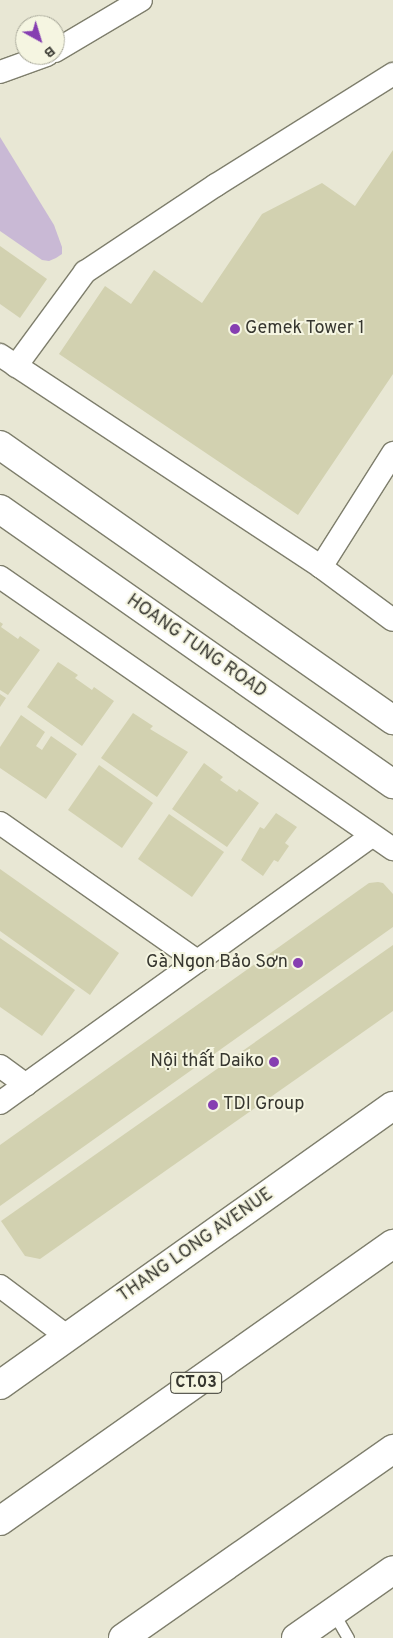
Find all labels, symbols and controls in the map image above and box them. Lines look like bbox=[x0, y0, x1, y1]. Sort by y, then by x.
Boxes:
north arrow bbox=[15, 15, 65, 65]
text: B bbox=[40, 42, 58, 61]
place label: Gemek Tower 1 bbox=[245, 318, 365, 340]
marker: Gemek Tower 1 bbox=[229, 323, 241, 335]
street label: HOANG TUNG ROAD bbox=[122, 590, 270, 704]
place label: Gà Ngon Bảo Sơn bbox=[146, 952, 288, 974]
marker: Gà Ngon Bảo Sơn bbox=[292, 957, 304, 969]
place label: Nội thất Daiko bbox=[150, 1051, 264, 1073]
marker: Nội thất Daiko bbox=[268, 1056, 280, 1068]
place label: TDI Group bbox=[223, 1094, 304, 1116]
marker: TDI Group bbox=[207, 1099, 219, 1111]
street label: THANG LONG AVENUE bbox=[114, 1184, 278, 1308]
road number: CT.03 bbox=[170, 1370, 222, 1396]

